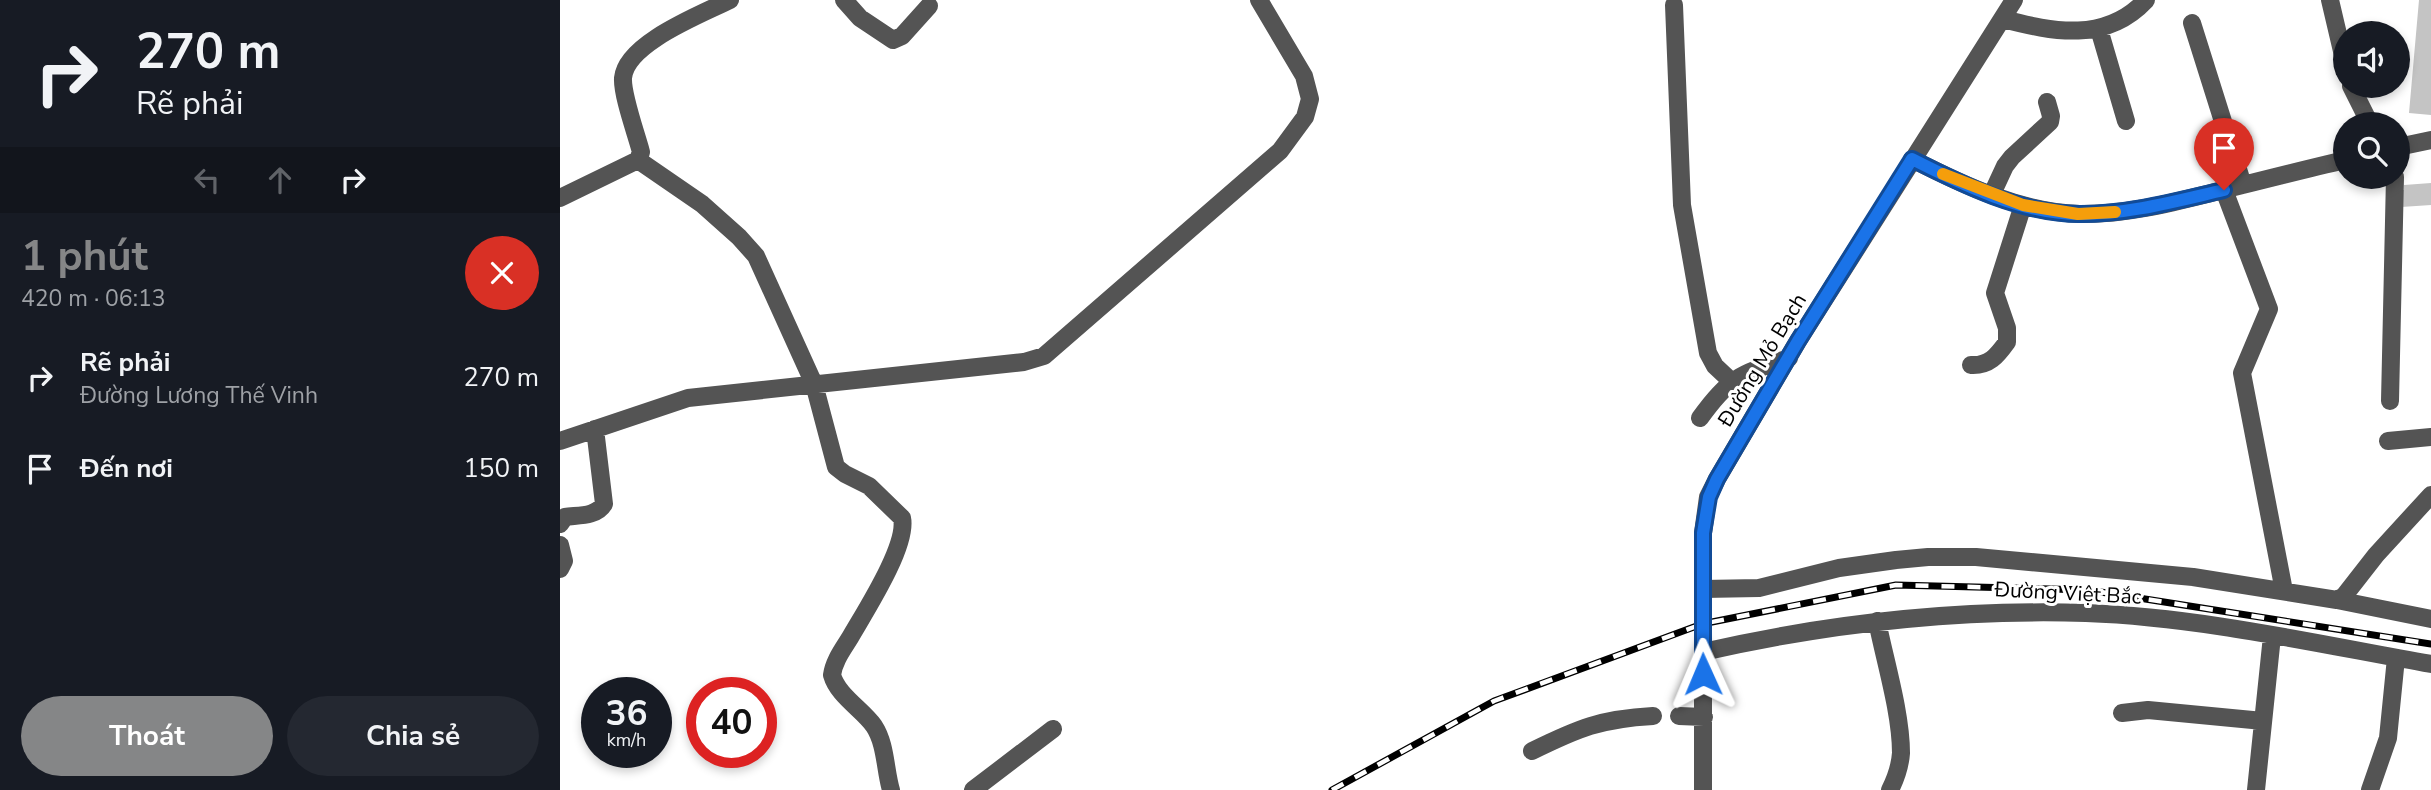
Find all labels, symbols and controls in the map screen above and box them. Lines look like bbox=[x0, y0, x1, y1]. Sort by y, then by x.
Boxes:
text: 270 m bbox=[136, 18, 280, 85]
map controls bbox=[2333, 21, 2410, 189]
button: sound bbox=[2333, 21, 2410, 98]
icon: right bbox=[21, 28, 112, 119]
text: Rẽ phải bbox=[136, 82, 244, 125]
button: search bbox=[2333, 112, 2410, 189]
pin bbox=[2194, 118, 2254, 190]
icon: arrive bbox=[2205, 129, 2243, 167]
icon: left bbox=[188, 161, 226, 199]
icon: ahead bbox=[261, 161, 299, 199]
icon: right bbox=[334, 161, 372, 199]
text: 1 phút bbox=[21, 228, 148, 285]
button: close bbox=[465, 236, 539, 310]
text: 420 m · 06:13 bbox=[21, 283, 166, 314]
street label: Đường Mỏ Bạch bbox=[1711, 288, 1813, 433]
text: Rẽ phải bbox=[80, 345, 170, 380]
icon: right bbox=[21, 359, 59, 397]
text: 270 m bbox=[463, 360, 539, 395]
text: Đường Lương Thế Vinh bbox=[80, 380, 318, 411]
icon: arrive bbox=[21, 450, 59, 488]
text: Đến nơi bbox=[80, 451, 173, 486]
text: 150 m bbox=[463, 451, 539, 486]
street label: Đường Việt Bắc bbox=[1993, 575, 2142, 611]
position arrow bbox=[1666, 637, 1740, 711]
speed limit sign: 40 bbox=[686, 677, 777, 768]
text: 36 bbox=[605, 690, 648, 737]
button: Thoát bbox=[21, 696, 273, 776]
button: Chia sẻ bbox=[287, 696, 539, 776]
text: km/h bbox=[607, 728, 646, 752]

